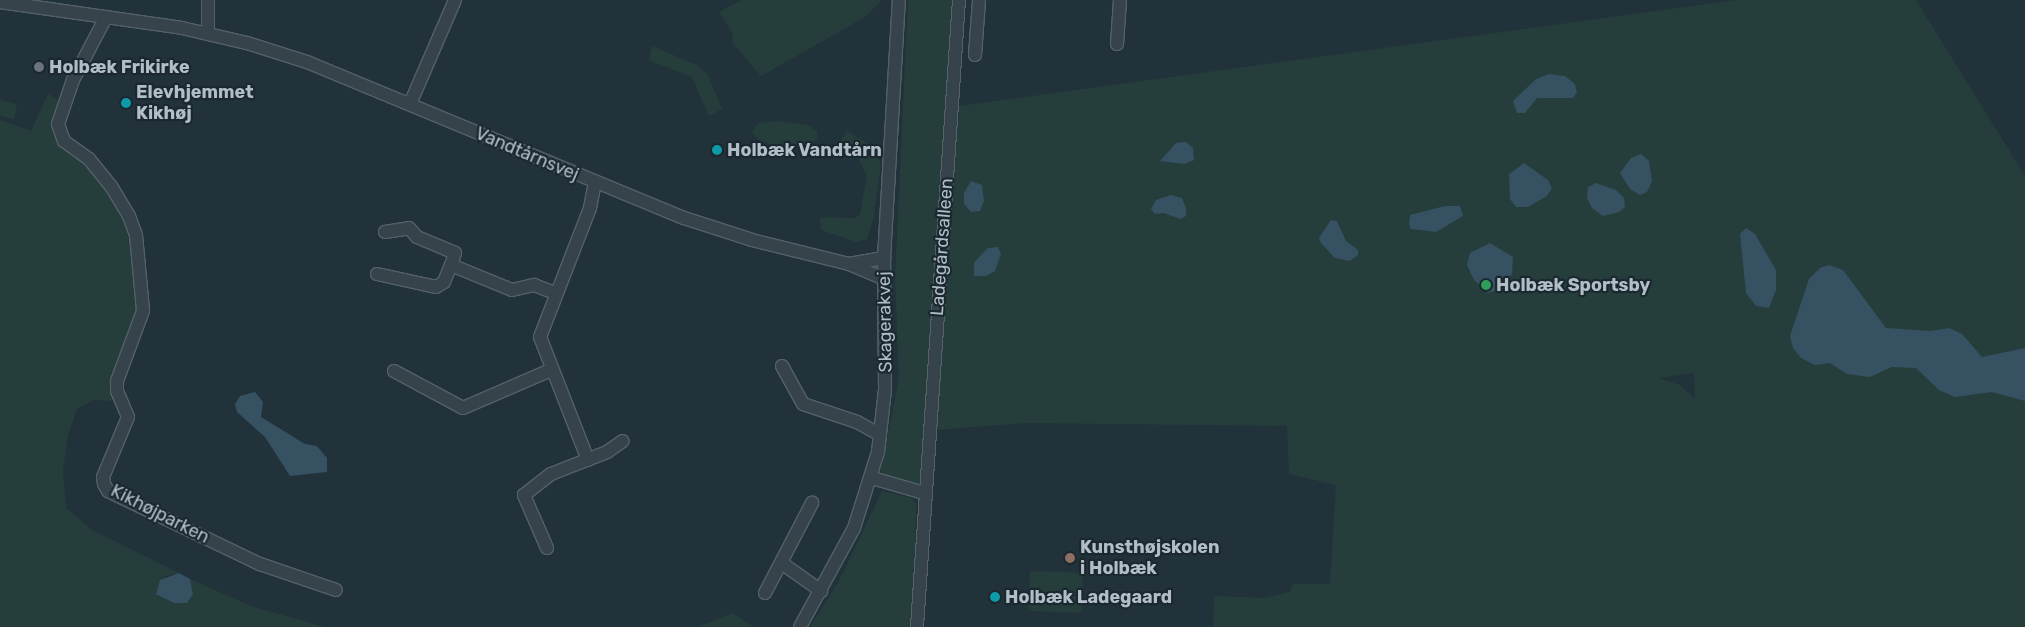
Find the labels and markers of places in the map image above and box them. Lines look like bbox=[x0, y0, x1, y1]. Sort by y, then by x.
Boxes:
place label: Holbæk Frikirke bbox=[49, 56, 190, 78]
marker: Holbæk Frikirke bbox=[33, 61, 45, 73]
place label: Elevhjemmet Kikhøj bbox=[136, 82, 254, 125]
marker: Elevhjemmet Kikhøj bbox=[120, 97, 132, 109]
place label: Holbæk Vandtårn bbox=[727, 139, 882, 161]
marker: Holbæk Vandtårn bbox=[711, 144, 723, 156]
place label: Holbæk Sportsby bbox=[1496, 274, 1650, 296]
marker: Holbæk Sportsby bbox=[1480, 279, 1492, 291]
place label: Kunsthøjskolen i Holbæk bbox=[1080, 537, 1220, 580]
marker: Kunsthøjskolen i Holbæk bbox=[1064, 552, 1076, 564]
place label: Holbæk Ladegaard bbox=[1005, 586, 1172, 608]
marker: Holbæk Ladegaard bbox=[989, 591, 1001, 603]

